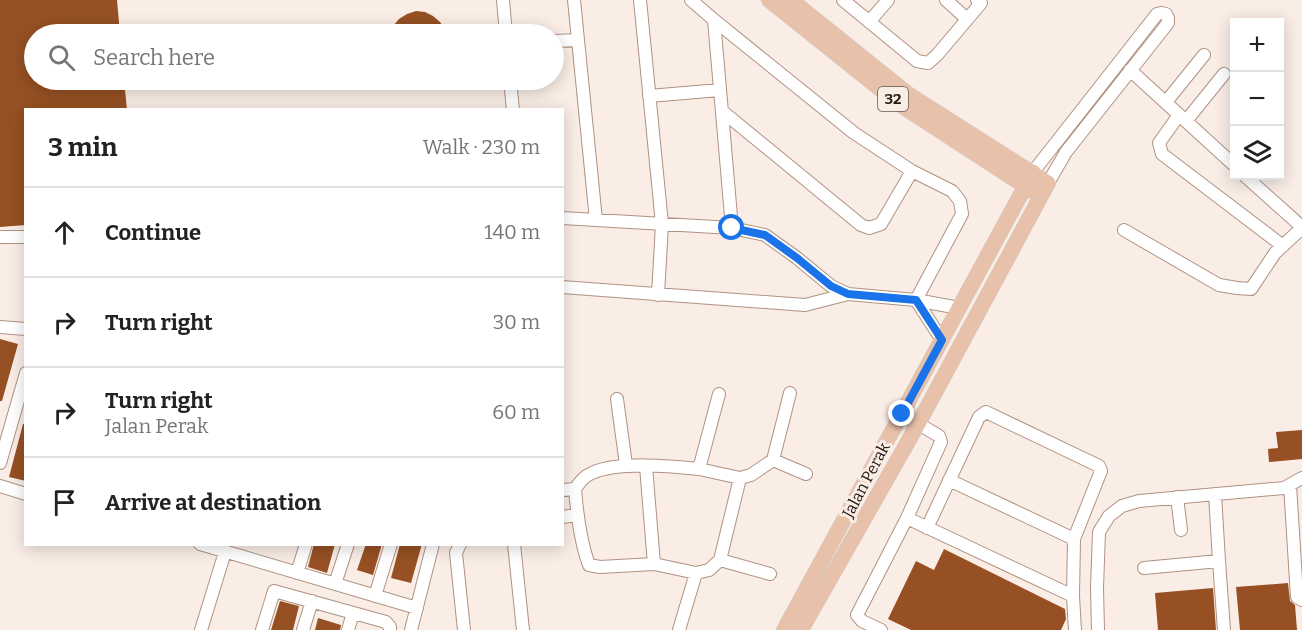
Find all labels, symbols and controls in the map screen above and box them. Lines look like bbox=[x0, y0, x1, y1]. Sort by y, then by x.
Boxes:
map controls bbox=[1230, 18, 1284, 180]
button: + bbox=[1230, 18, 1284, 72]
search box bbox=[24, 24, 564, 90]
icon: search bbox=[45, 41, 78, 74]
text: Search here bbox=[93, 44, 215, 71]
button: − bbox=[1230, 72, 1284, 126]
road number: 32 bbox=[878, 87, 908, 111]
button: layers bbox=[1230, 126, 1284, 180]
text: 3 min bbox=[48, 132, 117, 163]
text: Walk · 230 m bbox=[423, 135, 540, 159]
route start bbox=[718, 214, 744, 240]
icon: ahead bbox=[48, 216, 81, 249]
text: Continue bbox=[105, 219, 201, 246]
text: 140 m bbox=[484, 220, 540, 244]
icon: right bbox=[48, 306, 81, 339]
text: Turn right bbox=[105, 309, 213, 336]
text: 30 m bbox=[493, 310, 540, 334]
text: Turn right bbox=[105, 387, 213, 414]
icon: right bbox=[48, 396, 81, 429]
text: 60 m bbox=[492, 400, 540, 424]
route end bbox=[888, 400, 914, 426]
text: Jalan Perak bbox=[105, 414, 208, 438]
street label: Jalan Perak bbox=[838, 439, 894, 522]
icon: arrive bbox=[48, 486, 81, 519]
text: Arrive at destination bbox=[105, 489, 321, 516]

